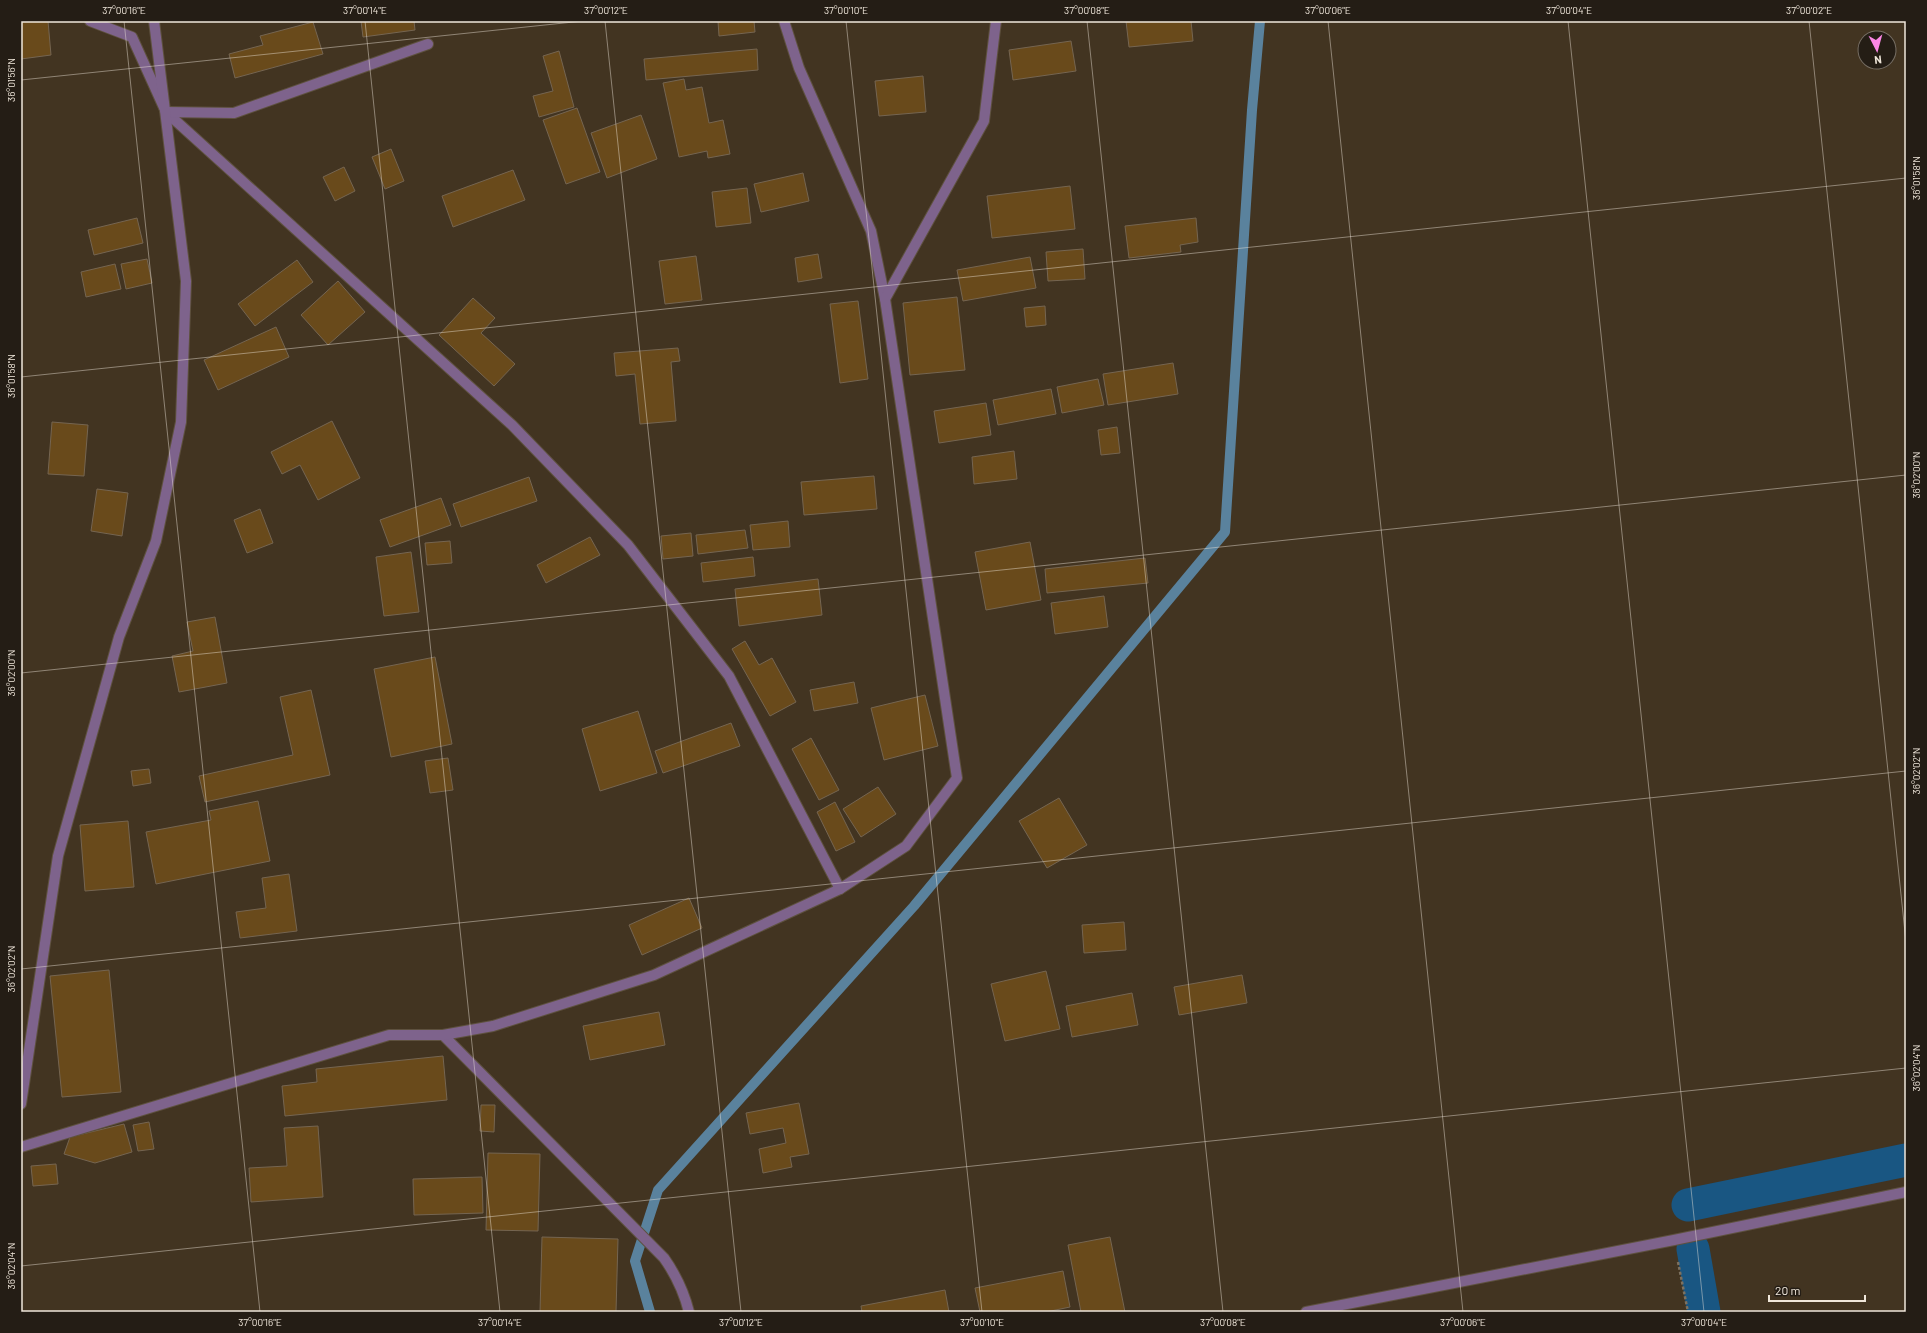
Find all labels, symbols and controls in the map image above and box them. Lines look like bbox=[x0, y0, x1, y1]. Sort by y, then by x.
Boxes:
text: 37°00'16"E bbox=[102, 4, 146, 16]
text: 37°00'14"E bbox=[343, 4, 387, 16]
text: 37°00'12"E bbox=[584, 4, 628, 16]
text: 37°00'10"E bbox=[824, 4, 868, 16]
text: 37°00'08"E bbox=[1064, 4, 1110, 16]
text: 37°00'06"E bbox=[1305, 4, 1351, 16]
text: 37°00'04"E bbox=[1546, 4, 1592, 16]
text: 37°00'02"E bbox=[1786, 4, 1832, 16]
north arrow bbox=[1857, 30, 1897, 70]
text: N bbox=[1874, 54, 1882, 67]
text: 36°01'56"N bbox=[5, 58, 17, 102]
text: 36°01'58"N bbox=[1910, 156, 1922, 200]
text: 36°01'58"N bbox=[5, 354, 17, 398]
text: 36°02'00"N bbox=[1910, 451, 1922, 499]
text: 36°02'00"N bbox=[5, 649, 17, 697]
text: 36°02'02"N bbox=[1910, 748, 1922, 794]
text: 36°02'02"N bbox=[5, 946, 17, 992]
text: 36°02'04"N bbox=[1910, 1045, 1922, 1091]
text: 36°02'04"N bbox=[5, 1243, 17, 1289]
scale bar bbox=[1769, 1277, 1865, 1303]
text: 20 m bbox=[1775, 1283, 1801, 1297]
text: 37°00'16"E bbox=[238, 1316, 282, 1328]
text: 37°00'14"E bbox=[478, 1316, 522, 1328]
text: 37°00'12"E bbox=[719, 1316, 763, 1328]
text: 37°00'10"E bbox=[960, 1316, 1004, 1328]
text: 37°00'08"E bbox=[1200, 1316, 1246, 1328]
text: 37°00'06"E bbox=[1440, 1316, 1486, 1328]
text: 37°00'04"E bbox=[1681, 1316, 1727, 1328]

